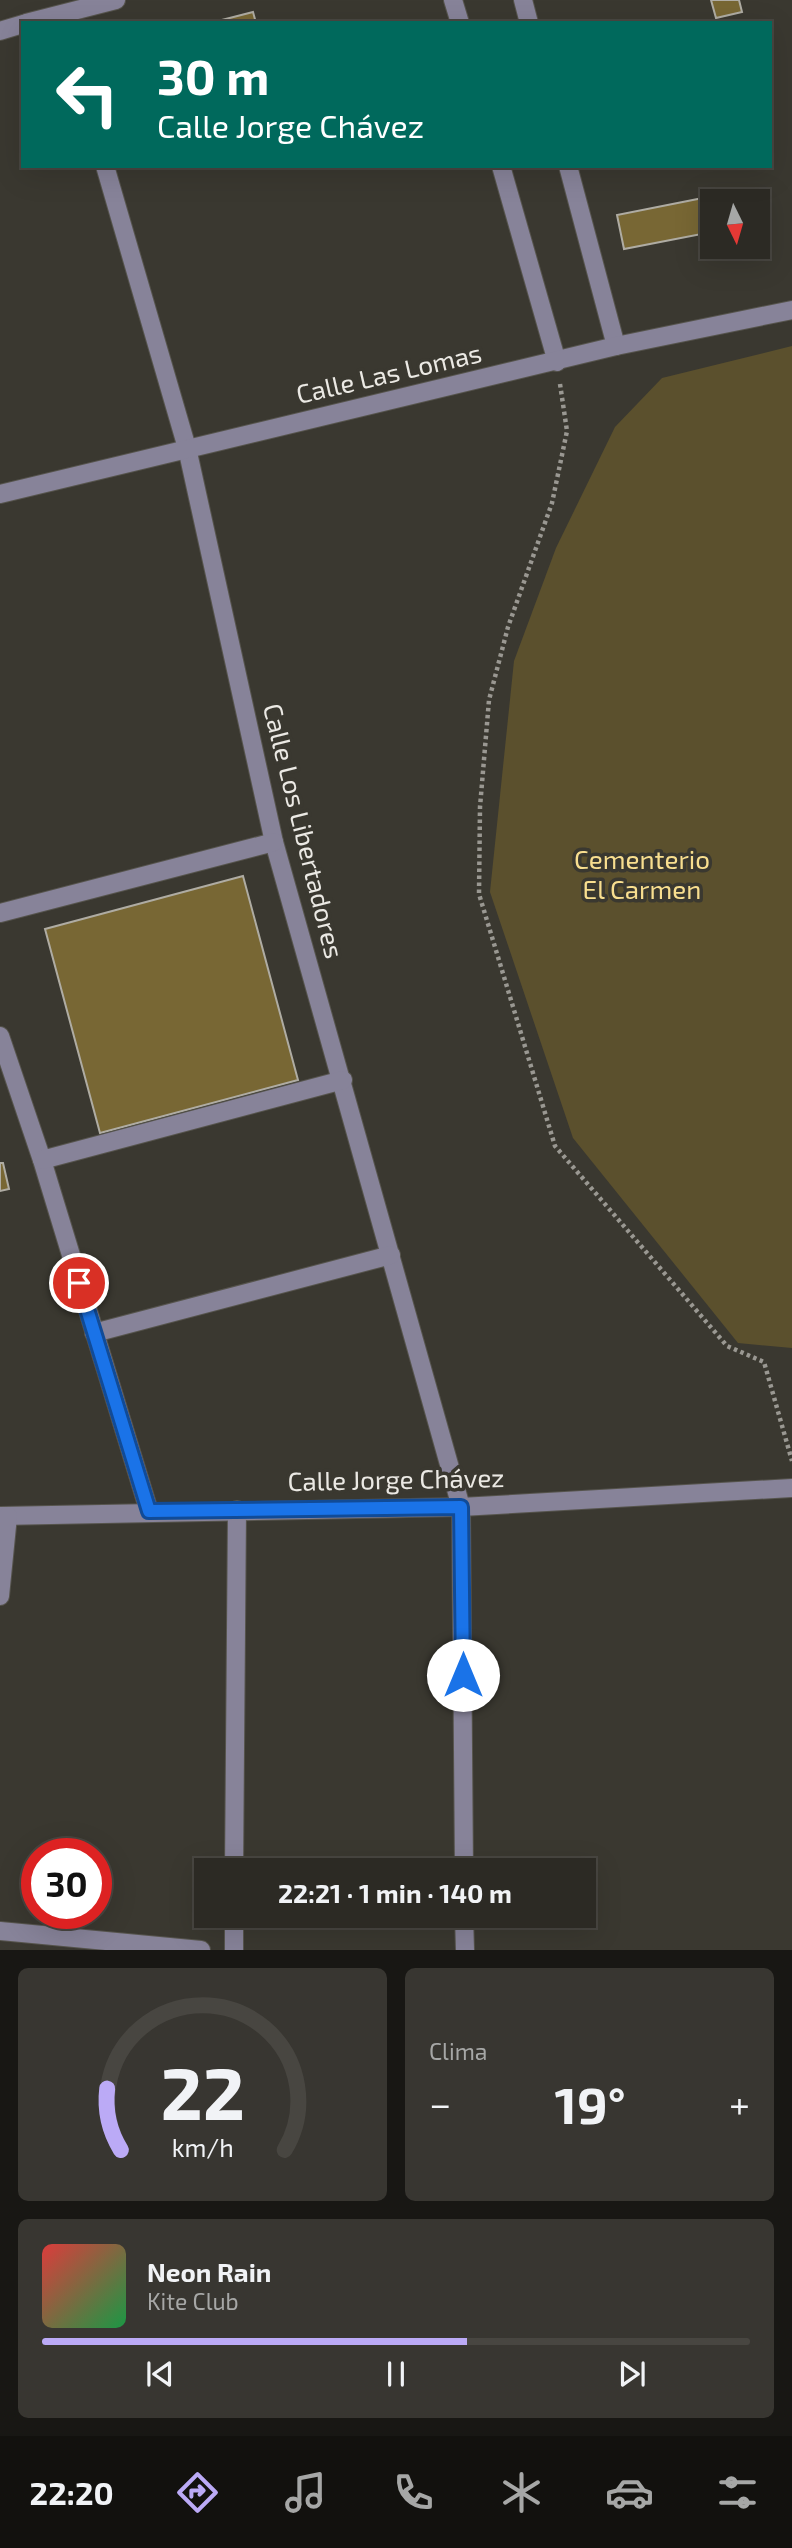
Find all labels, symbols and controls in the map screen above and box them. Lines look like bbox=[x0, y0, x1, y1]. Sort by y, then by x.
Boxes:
text: 30 m bbox=[157, 46, 269, 105]
icon: left bbox=[42, 49, 133, 140]
text: Calle Jorge Chávez bbox=[157, 106, 424, 144]
north arrow bbox=[700, 189, 770, 259]
map controls bbox=[700, 189, 770, 259]
street label: Calle Las Lomas bbox=[293, 336, 484, 409]
street label: Calle Los Libertadores bbox=[258, 700, 351, 961]
park label: Cementerio El Carmen bbox=[574, 843, 710, 904]
pin bbox=[49, 1253, 109, 1313]
icon: arrive bbox=[60, 1264, 98, 1302]
street label: Calle Jorge Chávez bbox=[287, 1461, 505, 1496]
position arrow bbox=[426, 1638, 500, 1712]
speed limit sign: 30 bbox=[21, 1838, 112, 1929]
text: 22:21 · 1 min · 140 m bbox=[278, 1877, 512, 1908]
text: Clima bbox=[429, 2037, 487, 2065]
text: 22 bbox=[160, 2048, 245, 2136]
text: 19° bbox=[555, 2072, 626, 2134]
text: − bbox=[429, 2080, 451, 2126]
text: + bbox=[729, 2080, 750, 2126]
text: km/h bbox=[171, 2132, 234, 2162]
text: Neon Rain bbox=[147, 2256, 271, 2287]
text: Kite Club bbox=[147, 2287, 239, 2315]
icon: previous bbox=[141, 2355, 179, 2393]
icon: pause bbox=[377, 2355, 415, 2393]
icon: next bbox=[613, 2355, 651, 2393]
icon: directions bbox=[173, 2468, 222, 2517]
icon: music bbox=[281, 2468, 330, 2517]
icon: phone bbox=[389, 2468, 438, 2517]
icon: climate bbox=[497, 2468, 546, 2517]
icon: car bbox=[605, 2468, 654, 2517]
icon: filters bbox=[713, 2468, 762, 2517]
text: 22:20 bbox=[30, 2473, 114, 2511]

